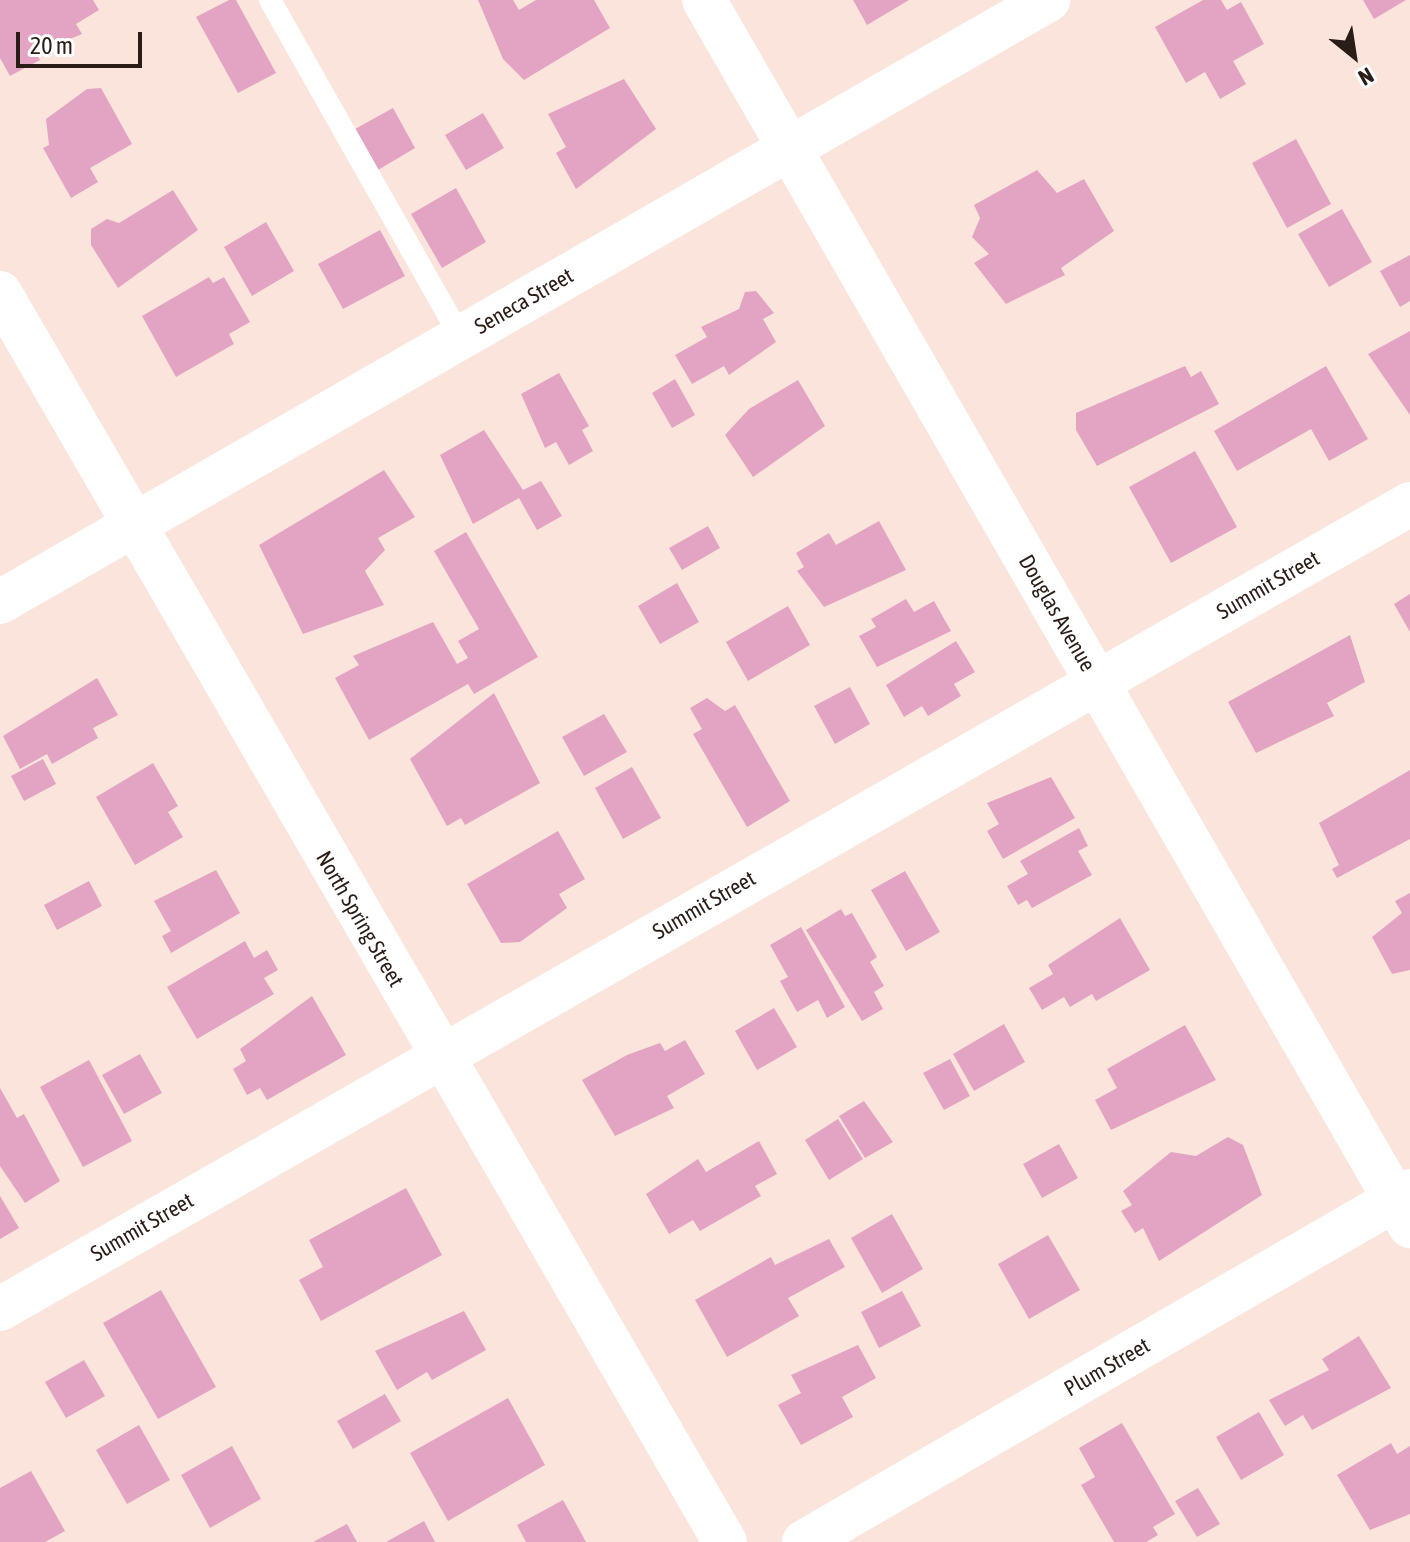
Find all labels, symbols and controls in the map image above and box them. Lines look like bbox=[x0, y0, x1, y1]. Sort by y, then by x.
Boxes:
scale bar bbox=[20, 16, 146, 66]
north arrow bbox=[1314, 16, 1394, 96]
text: 20 m bbox=[30, 32, 73, 59]
text: N bbox=[1354, 62, 1378, 91]
street label: Seneca Street bbox=[470, 262, 578, 340]
street label: Summit Street bbox=[1212, 545, 1324, 625]
street label: Douglas Avenue bbox=[1013, 550, 1101, 676]
street label: North Spring Street bbox=[311, 846, 409, 992]
street label: Summit Street bbox=[648, 865, 760, 945]
street label: Summit Street bbox=[86, 1187, 198, 1267]
street label: Plum Street bbox=[1060, 1332, 1154, 1402]

